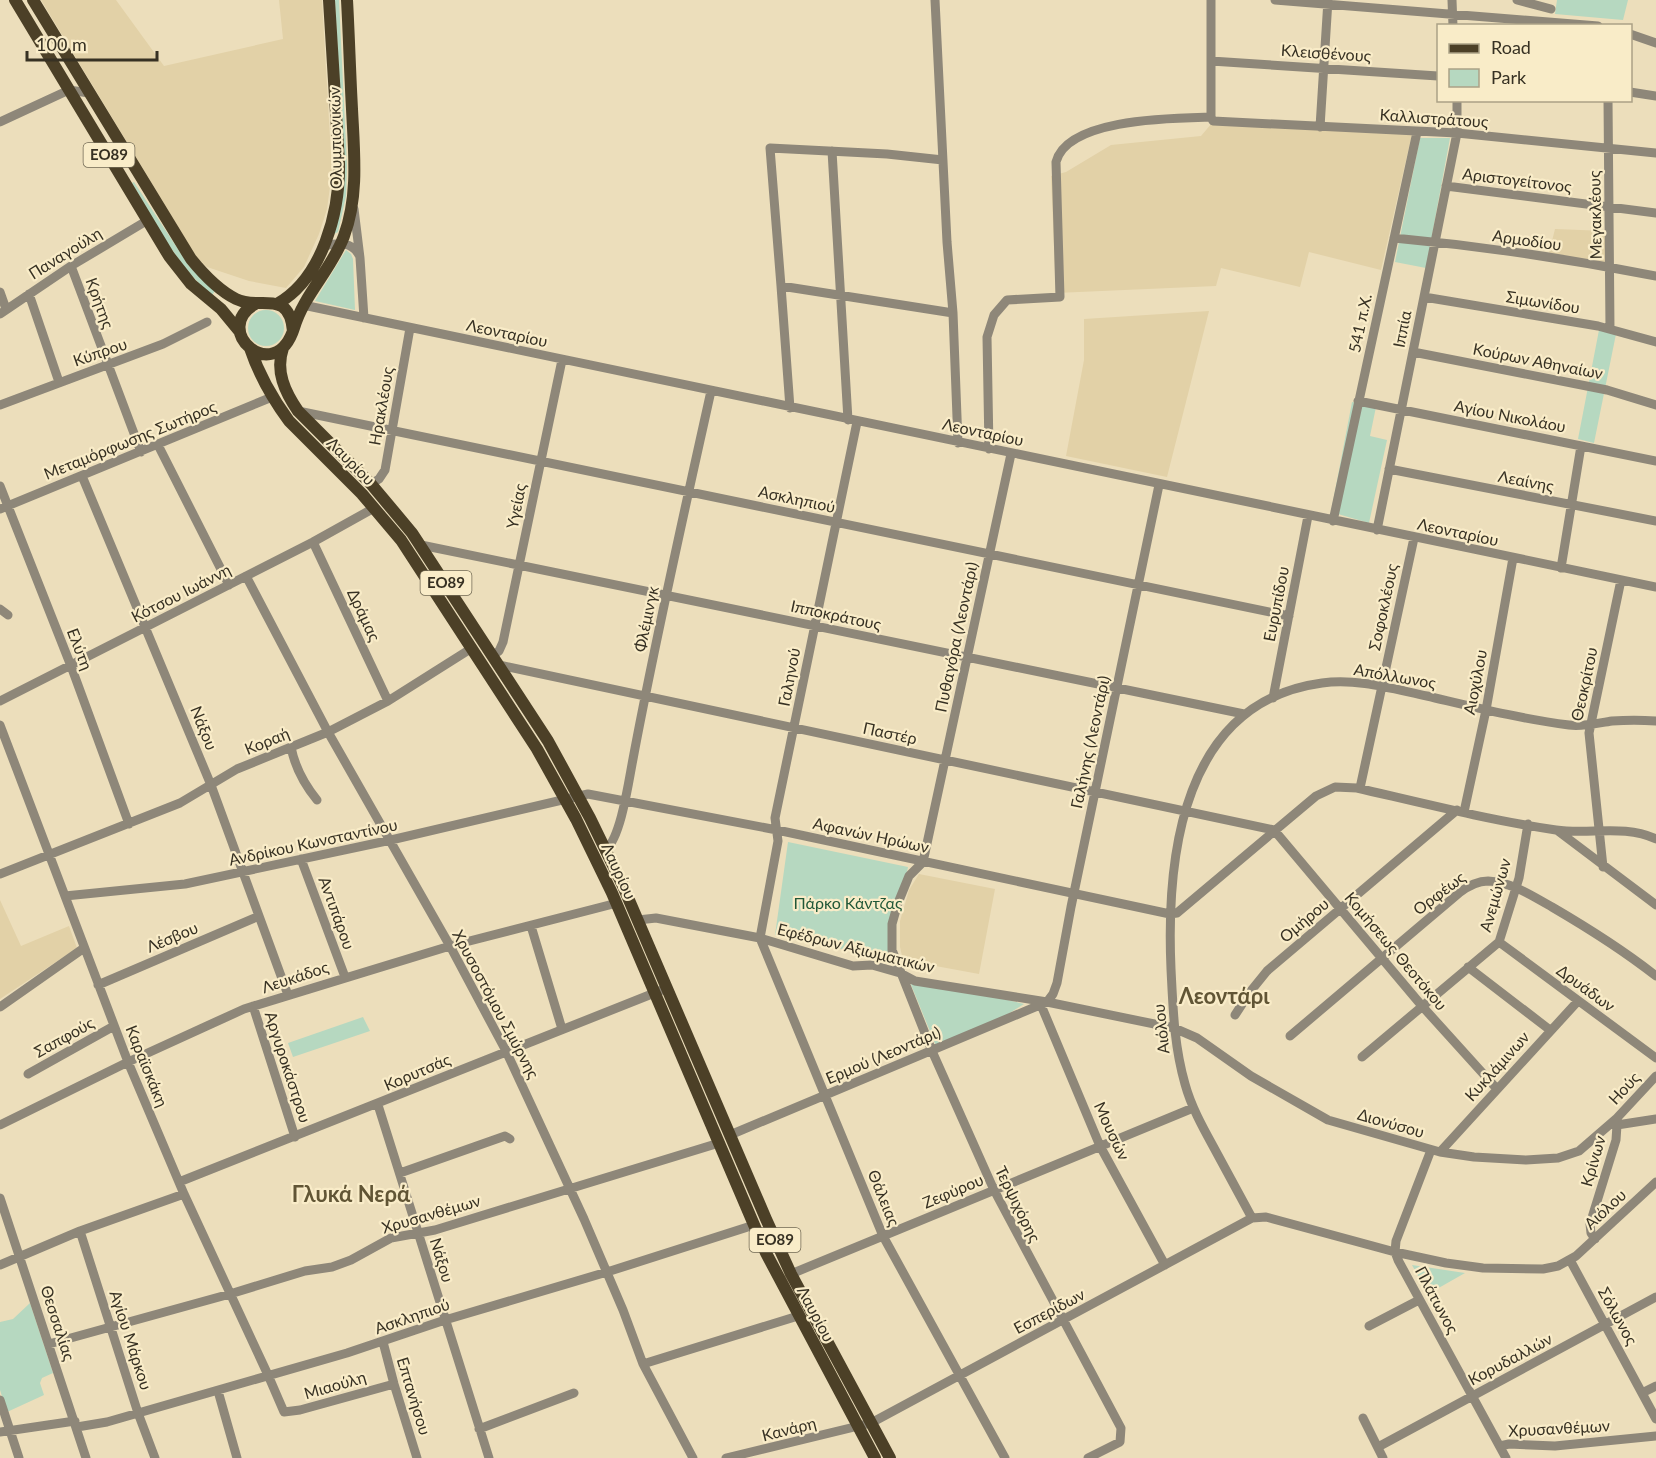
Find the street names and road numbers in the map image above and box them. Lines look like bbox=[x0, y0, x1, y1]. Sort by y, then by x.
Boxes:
street label: Κλεισθένους bbox=[1280, 40, 1372, 65]
street label: Ολυμπιονικών bbox=[324, 87, 345, 189]
street label: Καλλιστράτους bbox=[1379, 104, 1489, 131]
road number: ΕΟ89 bbox=[84, 143, 134, 167]
street label: Αριστογείτονος bbox=[1461, 163, 1573, 196]
street label: Μεγακλέους bbox=[1584, 170, 1605, 260]
street label: Παναγούλη bbox=[25, 223, 105, 283]
street label: Αρμοδίου bbox=[1491, 225, 1563, 254]
street label: Κρήτης bbox=[82, 275, 119, 331]
street label: Σιμωνίδου bbox=[1505, 286, 1581, 317]
street label: 541 π.Χ. bbox=[1344, 292, 1375, 354]
street label: Ιππία bbox=[1389, 308, 1415, 349]
street label: Λεονταρίου bbox=[465, 315, 549, 350]
street label: Κύπρου bbox=[70, 333, 129, 370]
street label: Κούρων Αθηναίων bbox=[1471, 339, 1605, 382]
street label: Ηρακλέους bbox=[364, 364, 397, 447]
street label: Αγίου Νικολάου bbox=[1453, 395, 1568, 436]
street label: Μεταμόρφωσης Σωτήρος bbox=[41, 396, 219, 483]
street label: Λεονταρίου bbox=[941, 414, 1025, 449]
street label: Λαυρίου bbox=[323, 433, 379, 489]
street label: Λεαίνης bbox=[1497, 466, 1556, 495]
street label: Υγείας bbox=[502, 481, 529, 530]
street label: Ασκληπιού bbox=[757, 481, 837, 516]
street label: Λεονταρίου bbox=[1416, 514, 1500, 549]
street label: Κότσου Ιωάννη bbox=[128, 559, 234, 626]
street label: Πυθαγόρα (Λεοντάρι) bbox=[930, 560, 981, 714]
street label: Σοφοκλέους bbox=[1364, 561, 1401, 652]
street label: Ευρυπίδου bbox=[1259, 565, 1292, 643]
road number: ΕΟ89 bbox=[420, 571, 472, 595]
street label: Φλέμινγκ bbox=[629, 583, 662, 654]
street label: Δράμας bbox=[344, 586, 385, 645]
street label: Ιπποκράτους bbox=[789, 596, 884, 633]
street label: Ελύτη bbox=[64, 625, 97, 672]
street label: Θεοκρίτου bbox=[1566, 645, 1601, 723]
street label: Γαληνού bbox=[774, 646, 803, 708]
street label: Αιοχύλου bbox=[1459, 648, 1490, 716]
street label: Απόλλωνος bbox=[1353, 659, 1438, 692]
street label: Γαλήνης (Λεοντάρι) bbox=[1066, 674, 1113, 810]
street label: Νάξου bbox=[186, 703, 222, 753]
street label: Παστέρ bbox=[861, 718, 919, 747]
street label: Κοραή bbox=[242, 723, 292, 758]
street label: Αφανών Ηρώων bbox=[811, 813, 931, 856]
street label: Ανδρίκου Κωνσταντίνου bbox=[227, 814, 399, 869]
street label: Λαυρίου bbox=[598, 840, 641, 902]
street label: Ανεμώνων bbox=[1475, 856, 1514, 934]
street label: Ορφέως bbox=[1409, 867, 1469, 918]
street label: Αντιπάρου bbox=[316, 874, 359, 952]
street label: Κομήσεως Θεοτόκου bbox=[1341, 888, 1451, 1014]
street label: Ομήρου bbox=[1275, 894, 1332, 946]
street label: Λέσβου bbox=[143, 917, 200, 956]
street label: Εφέδρων Αξιωματικών bbox=[775, 919, 937, 977]
street label: Χρυσοστόμου Σμύρνης bbox=[449, 926, 544, 1082]
street label: Λευκάδος bbox=[259, 957, 331, 996]
street label: Δρυάδων bbox=[1553, 960, 1619, 1015]
street label: Αιόλου bbox=[1148, 1003, 1173, 1055]
street label: Αργυροκάστρου bbox=[262, 1009, 315, 1125]
street label: Σαπφούς bbox=[30, 1012, 98, 1061]
street label: Καραϊσκάκη bbox=[122, 1022, 172, 1109]
street label: Ερμού (Λεοντάρι) bbox=[823, 1022, 943, 1087]
street label: Κυκλάμινων bbox=[1460, 1027, 1533, 1104]
street label: Κορυτσάς bbox=[381, 1049, 453, 1094]
street label: Ηούς bbox=[1604, 1067, 1644, 1108]
street label: Μουσών bbox=[1091, 1098, 1134, 1163]
street label: Διονύσου bbox=[1356, 1104, 1427, 1141]
street label: Κρίνων bbox=[1576, 1133, 1609, 1189]
street label: Τερψιχόρης bbox=[992, 1163, 1045, 1245]
street label: Θάλειας bbox=[865, 1167, 905, 1229]
street label: Ζεφύρου bbox=[920, 1169, 986, 1212]
street label: Αιόλου bbox=[1580, 1185, 1629, 1233]
street label: Χρυσανθέμων bbox=[379, 1190, 482, 1237]
road number: ΕΟ89 bbox=[750, 1228, 800, 1252]
street label: Νάξου bbox=[426, 1235, 458, 1285]
street label: Πλάτωνος bbox=[1412, 1263, 1463, 1337]
street label: Θεσσαλίας bbox=[37, 1283, 80, 1363]
street label: Λαυρίου bbox=[794, 1283, 839, 1345]
street label: Εσπερίδων bbox=[1010, 1284, 1088, 1337]
street label: Σόλωνος bbox=[1595, 1284, 1642, 1349]
street label: Αγίου Μάρκου bbox=[106, 1288, 157, 1392]
street label: Ασκληπιού bbox=[372, 1294, 452, 1337]
street label: Κορυδαλλών bbox=[1464, 1328, 1555, 1389]
street label: Επτανήσου bbox=[394, 1355, 435, 1437]
street label: Μιαούλη bbox=[302, 1367, 368, 1402]
street label: Κανάρη bbox=[760, 1413, 818, 1444]
street label: Χρυσανθέμων bbox=[1508, 1415, 1610, 1440]

